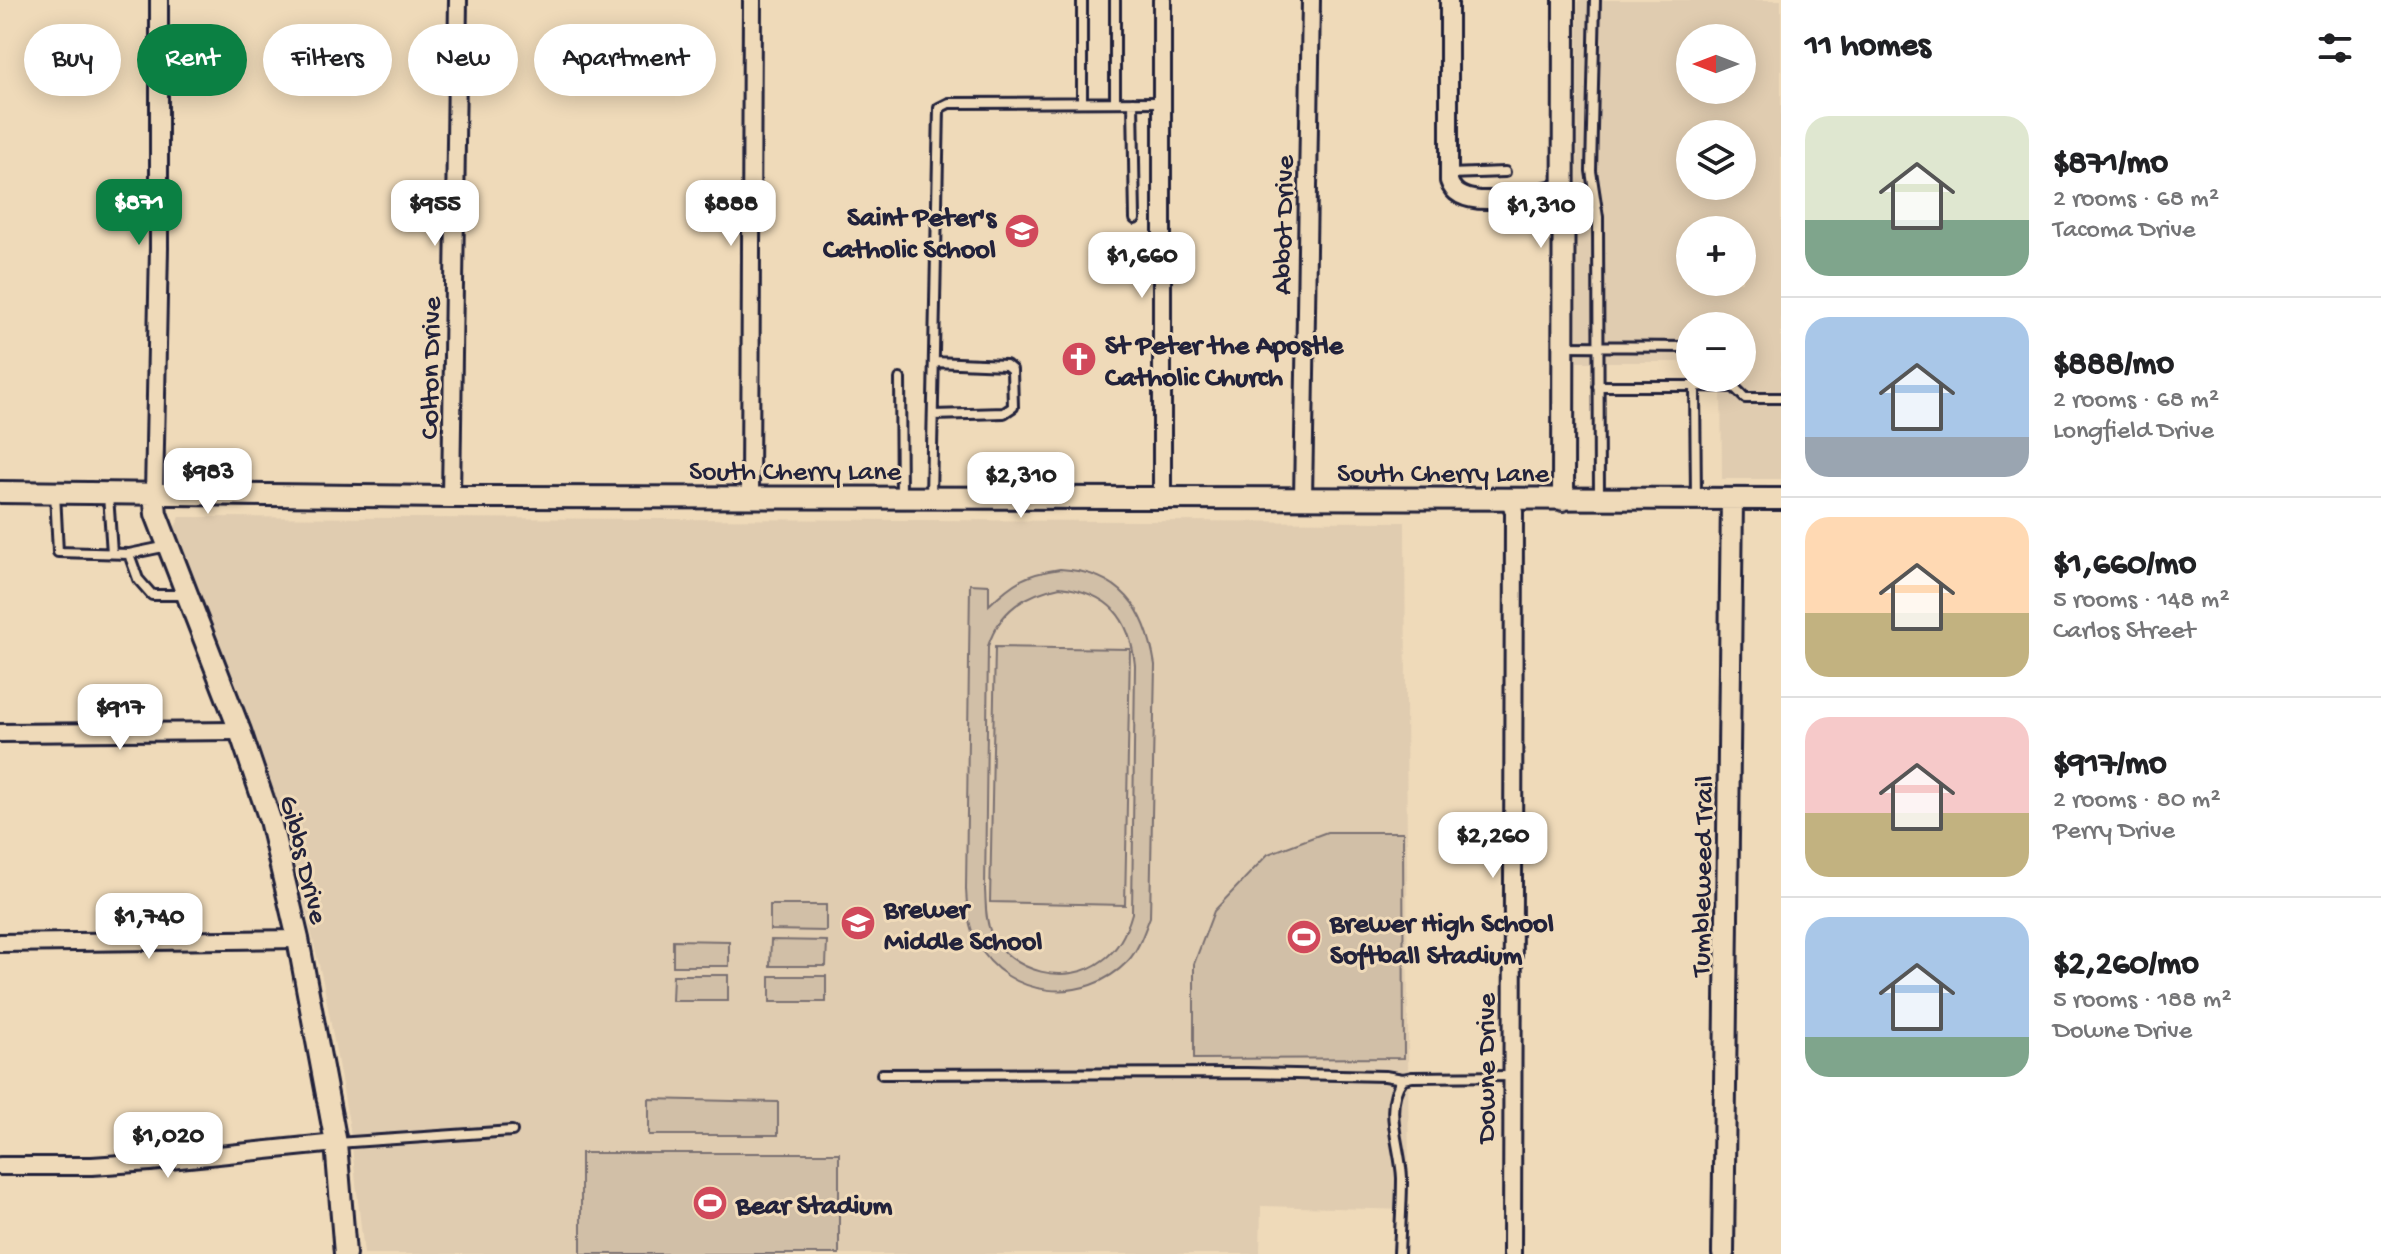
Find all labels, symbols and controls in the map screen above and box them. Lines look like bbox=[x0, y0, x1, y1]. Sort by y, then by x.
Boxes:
chip: Buy bbox=[24, 24, 121, 96]
chip: Rent bbox=[137, 24, 247, 96]
chip: Filters bbox=[263, 24, 392, 96]
chip: New bbox=[408, 24, 518, 96]
chip: Apartment bbox=[534, 24, 716, 96]
north arrow bbox=[1676, 24, 1756, 104]
map controls bbox=[1676, 24, 1756, 392]
icon: filters bbox=[2313, 26, 2357, 70]
text: 11 homes bbox=[1805, 28, 1931, 68]
button: layers bbox=[1676, 120, 1756, 200]
text: $871/mo bbox=[2053, 145, 2168, 185]
icon: home bbox=[1869, 148, 1965, 244]
street label: Abbot Drive bbox=[1268, 154, 1303, 295]
pin: $871 bbox=[92, 179, 186, 247]
pin: $955 bbox=[388, 180, 482, 248]
pin: $888 bbox=[684, 180, 778, 248]
pin: $1,310 bbox=[1476, 182, 1606, 250]
text: 2 rooms · 68 m² bbox=[2053, 185, 2219, 216]
text: $871 bbox=[114, 189, 164, 220]
text: $955 bbox=[409, 190, 461, 221]
text: $888 bbox=[704, 190, 758, 221]
text: $1,310 bbox=[1506, 192, 1576, 223]
place label: Saint Peter's Catholic School bbox=[823, 203, 998, 268]
school or university icon: Saint Peter's Catholic School bbox=[1003, 212, 1041, 250]
button: + bbox=[1676, 216, 1756, 296]
text: Tacoma Drive bbox=[2053, 216, 2196, 247]
pin: $1,660 bbox=[1077, 232, 1207, 300]
text: $1,660 bbox=[1106, 242, 1178, 273]
street label: Colton Drive bbox=[415, 296, 450, 440]
button: − bbox=[1676, 312, 1756, 392]
place label: St Peter the Apostle Catholic Church bbox=[1105, 331, 1345, 396]
church icon: St Peter the Apostle Catholic Church bbox=[1060, 340, 1098, 378]
text: $888/mo bbox=[2053, 346, 2174, 386]
icon: home bbox=[1869, 349, 1965, 445]
text: 2 rooms · 68 m² bbox=[2053, 386, 2219, 417]
text: Longfield Drive bbox=[2053, 417, 2214, 448]
pin: $983 bbox=[161, 448, 255, 516]
pin: $2,310 bbox=[956, 452, 1086, 520]
street label: South Cherry Lane bbox=[689, 457, 902, 490]
text: $983 bbox=[182, 458, 234, 489]
street label: South Cherry Lane bbox=[1337, 459, 1550, 492]
text: $2,310 bbox=[985, 462, 1057, 493]
text: $1,660/mo bbox=[2053, 546, 2196, 586]
icon: home bbox=[1869, 549, 1965, 645]
text: 5 rooms · 148 m² bbox=[2053, 586, 2230, 617]
text: Carlos Street bbox=[2053, 617, 2195, 648]
pin: $917 bbox=[73, 684, 167, 752]
text: $917 bbox=[96, 694, 144, 725]
text: $917/mo bbox=[2053, 746, 2167, 786]
icon: home bbox=[1869, 749, 1965, 845]
street label: Tumbleweed Trail bbox=[1686, 775, 1723, 979]
text: 2 rooms · 80 m² bbox=[2053, 786, 2221, 817]
street label: Gibbs Drive bbox=[270, 792, 334, 928]
pin: $2,260 bbox=[1428, 812, 1558, 880]
text: Perry Drive bbox=[2053, 817, 2175, 848]
text: $2,260 bbox=[1456, 822, 1530, 853]
pin: $1,740 bbox=[84, 893, 214, 961]
place label: Brewer Middle School bbox=[883, 895, 1042, 960]
text: $1,740 bbox=[114, 903, 184, 934]
school or university icon: Brewer Middle School bbox=[839, 904, 877, 942]
place label: Brewer High School Softball Stadium bbox=[1329, 909, 1554, 974]
sports icon: Brewer High School Softball Stadium bbox=[1285, 918, 1323, 956]
text: $2,260/mo bbox=[2053, 946, 2199, 986]
icon: home bbox=[1869, 949, 1965, 1045]
text: 5 rooms · 188 m² bbox=[2053, 986, 2231, 1017]
street label: Downe Drive bbox=[1472, 993, 1505, 1145]
text: Downe Drive bbox=[2053, 1017, 2192, 1048]
pin: $1,020 bbox=[103, 1112, 233, 1180]
text: $1,020 bbox=[132, 1122, 204, 1153]
sports icon: Bear Stadium bbox=[691, 1184, 729, 1222]
place label: Bear Stadium bbox=[735, 1191, 892, 1224]

